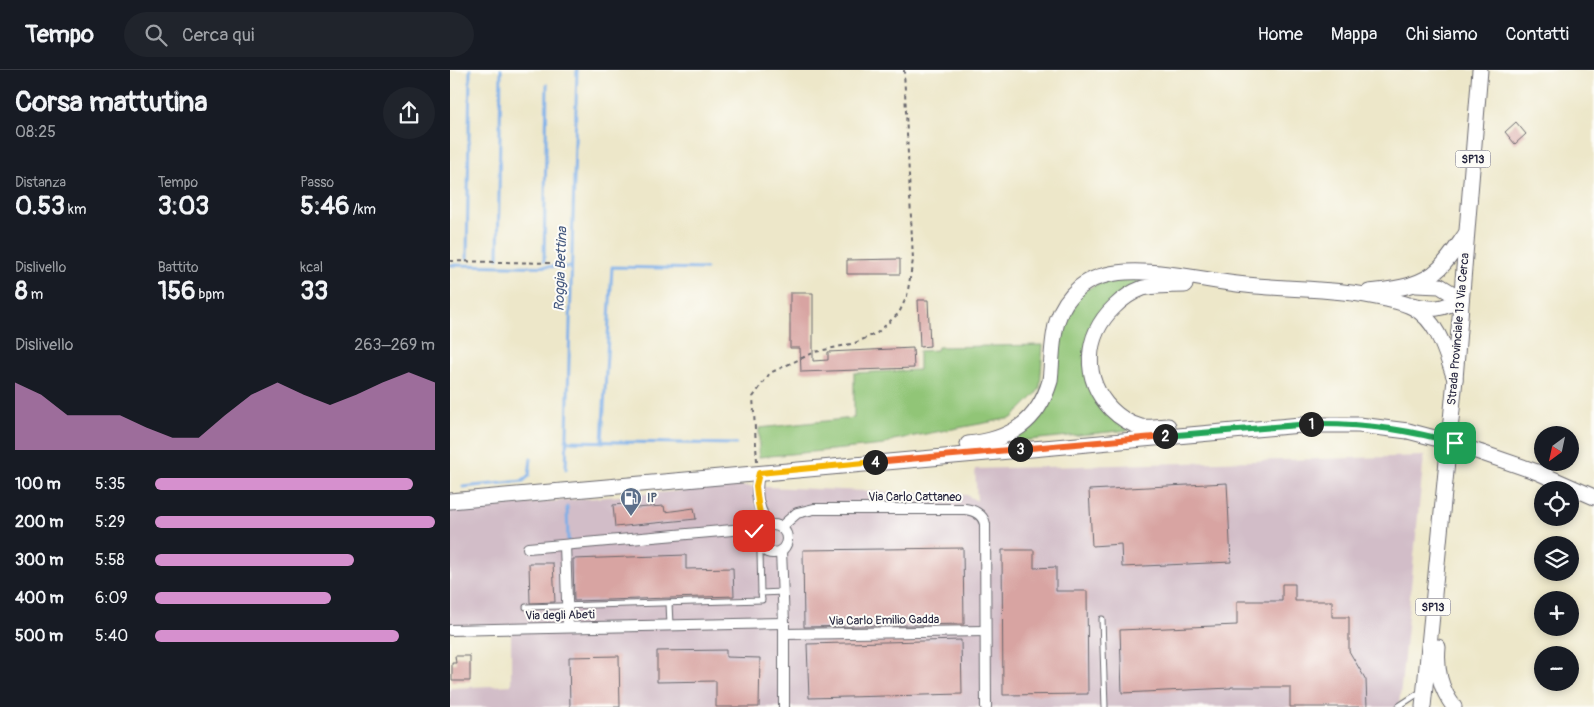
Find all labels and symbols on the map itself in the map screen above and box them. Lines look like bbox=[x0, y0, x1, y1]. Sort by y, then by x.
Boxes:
road number: SP13 bbox=[1456, 150, 1490, 168]
water label: Roggia Bettina bbox=[551, 225, 571, 312]
street label: Strada Provinciale 13 Via Cerca bbox=[1444, 252, 1473, 406]
pin: 1 bbox=[1298, 412, 1324, 436]
pin bbox=[1434, 422, 1476, 464]
pin: 2 bbox=[1152, 424, 1178, 448]
north arrow bbox=[1534, 426, 1579, 471]
pin: 3 bbox=[1008, 436, 1032, 462]
pin: 4 bbox=[862, 450, 888, 474]
fuel station icon: IP bbox=[619, 486, 643, 517]
street label: Via Carlo Cattaneo bbox=[868, 490, 962, 505]
place label: IP bbox=[647, 491, 657, 506]
pin bbox=[733, 510, 775, 552]
road number: SP13 bbox=[1416, 598, 1450, 616]
street label: Via degli Abeti bbox=[525, 607, 595, 624]
street label: Via Carlo Emilio Gadda bbox=[829, 612, 940, 629]

